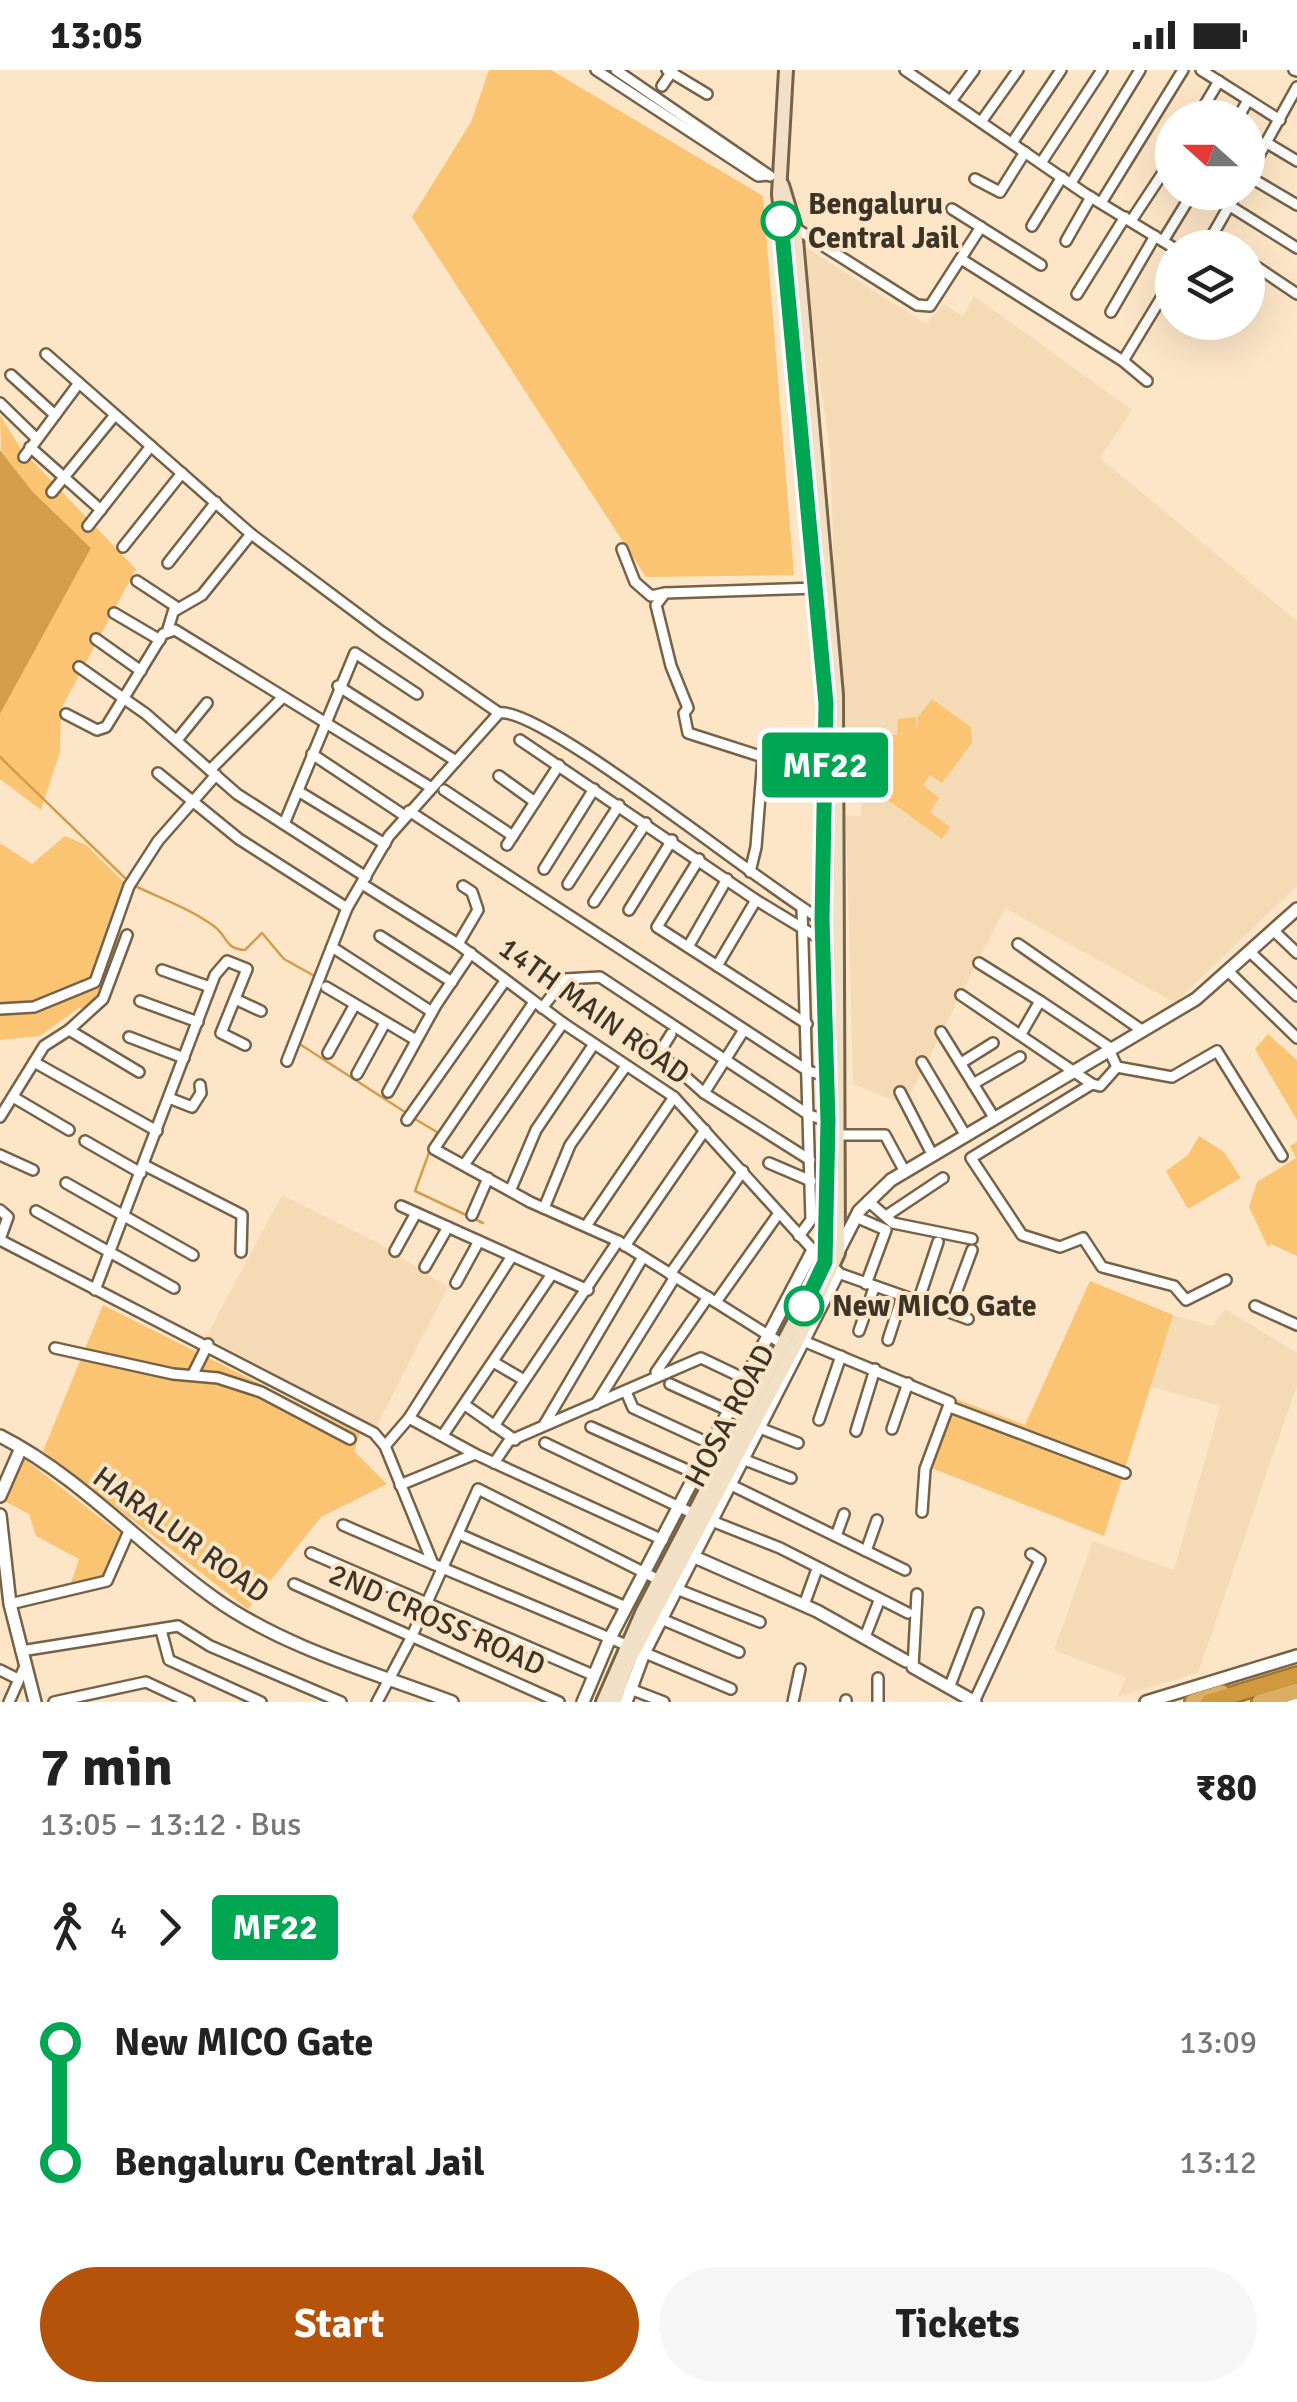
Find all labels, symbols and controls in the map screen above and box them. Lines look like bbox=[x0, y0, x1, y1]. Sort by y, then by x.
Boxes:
text: 13:05 bbox=[50, 12, 143, 59]
north arrow bbox=[1155, 100, 1265, 210]
map controls bbox=[1155, 100, 1265, 340]
place label: Bengaluru Central Jail bbox=[808, 186, 959, 257]
marker: Bengaluru Central Jail bbox=[762, 202, 800, 240]
button: layers bbox=[1155, 230, 1265, 340]
line badge: MF22 bbox=[755, 732, 895, 798]
text: MF22 bbox=[782, 744, 868, 787]
street label: 14TH MAIN ROAD bbox=[491, 929, 697, 1093]
marker: New MICO Gate bbox=[785, 1287, 823, 1325]
place label: New MICO Gate bbox=[832, 1288, 1037, 1325]
street label: HOSA ROAD bbox=[677, 1338, 783, 1494]
street label: HARALUR ROAD bbox=[86, 1459, 276, 1611]
street label: 2ND CROSS ROAD bbox=[323, 1556, 551, 1684]
text: 7 min bbox=[40, 1733, 173, 1801]
text: ₹80 bbox=[1195, 1764, 1257, 1811]
text: 13:05 – 13:12 · Bus bbox=[40, 1805, 301, 1844]
icon: walk bbox=[40, 1900, 95, 1955]
icon: forward bbox=[142, 1900, 197, 1955]
text: MF22 bbox=[232, 1906, 318, 1949]
text: 4 bbox=[110, 1908, 127, 1947]
text: New MICO Gate bbox=[114, 2019, 373, 2066]
text: 13:09 bbox=[1179, 2023, 1257, 2062]
text: Bengaluru Central Jail bbox=[114, 2139, 485, 2186]
text: 13:12 bbox=[1179, 2143, 1257, 2182]
button: Start bbox=[40, 2267, 639, 2382]
button: Tickets bbox=[659, 2267, 1257, 2382]

